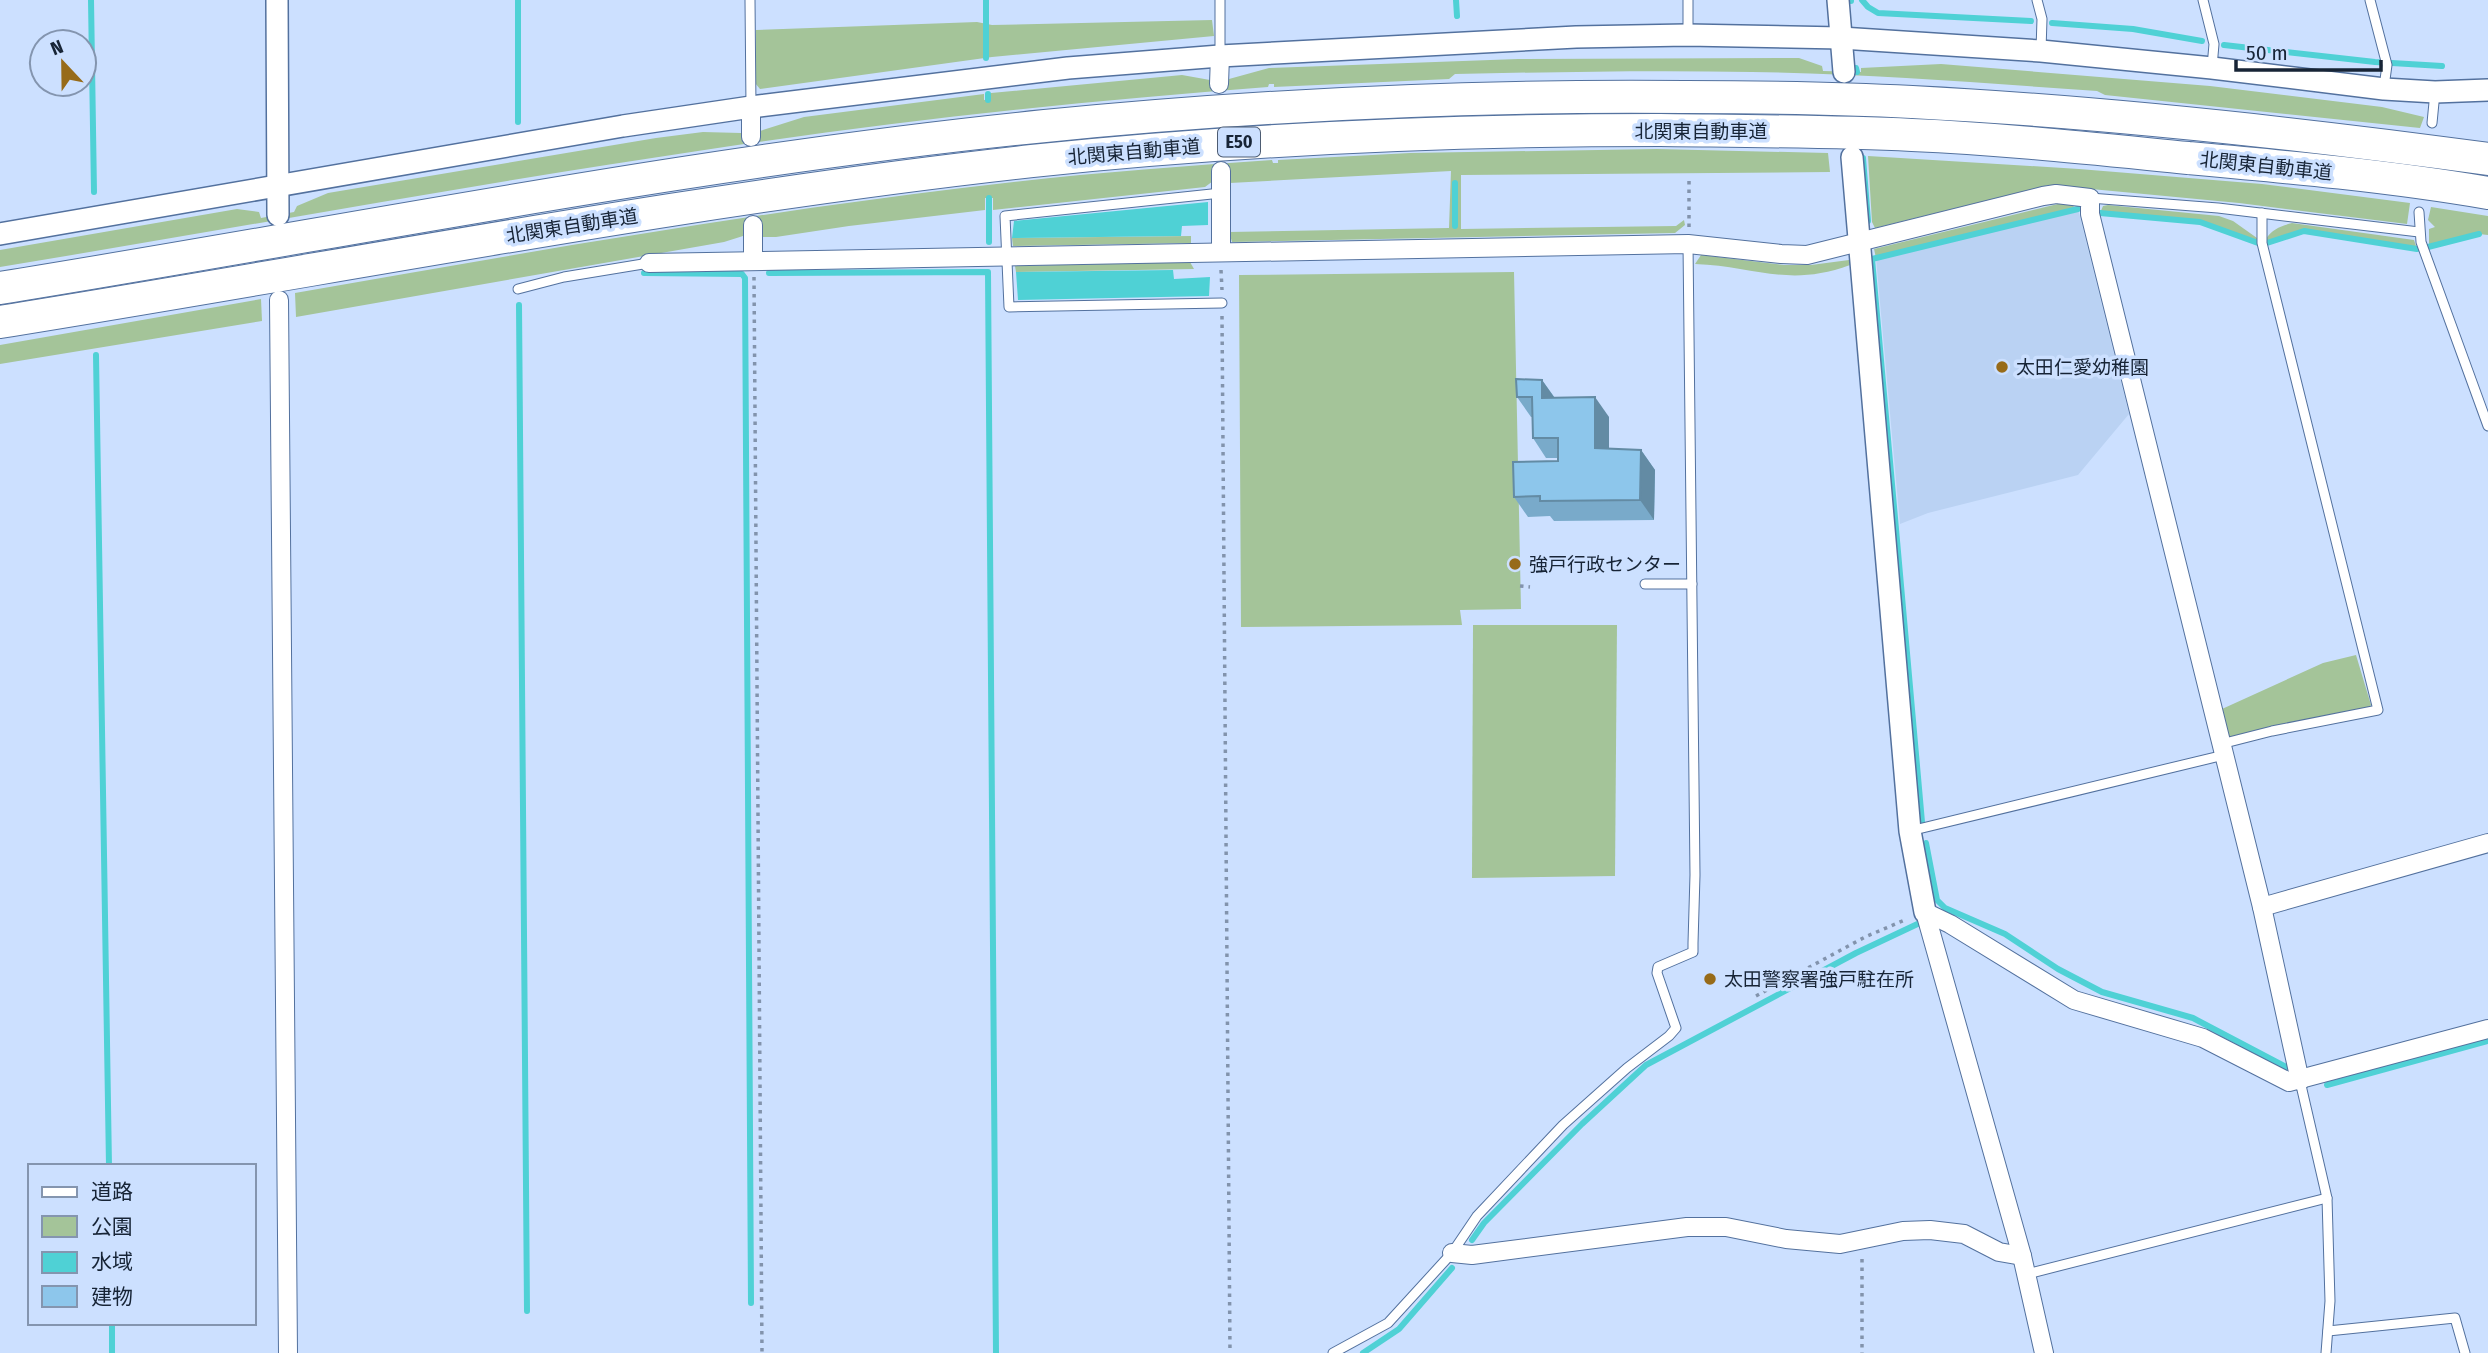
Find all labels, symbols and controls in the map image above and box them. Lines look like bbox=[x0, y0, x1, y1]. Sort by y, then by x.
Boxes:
north arrow bbox=[28, 28, 98, 98]
scale bar bbox=[2236, 28, 2381, 72]
text: N bbox=[47, 35, 66, 60]
text: 50 m bbox=[2246, 40, 2288, 66]
street label: 北関東自動車道 bbox=[1634, 120, 1768, 143]
road number: E50 bbox=[1218, 127, 1260, 156]
street label: 北関東自動車道 bbox=[1067, 135, 1201, 169]
street label: 北関東自動車道 bbox=[2199, 148, 2333, 184]
street label: 北関東自動車道 bbox=[505, 204, 639, 248]
place label: 太田仁愛幼稚園 bbox=[2016, 356, 2149, 379]
marker: 太田仁愛幼稚園 bbox=[1994, 359, 2010, 375]
place label: 強戸行政センター bbox=[1529, 553, 1681, 576]
marker: 強戸行政センター bbox=[1507, 556, 1523, 572]
place label: 太田警察署強戸駐在所 bbox=[1724, 968, 1914, 991]
marker: 太田警察署強戸駐在所 bbox=[1702, 971, 1718, 987]
legend bbox=[28, 1164, 256, 1325]
text: 道路 bbox=[91, 1179, 133, 1205]
text: 公園 bbox=[91, 1214, 133, 1240]
text: 水域 bbox=[91, 1249, 133, 1275]
text: 建物 bbox=[91, 1284, 133, 1310]

